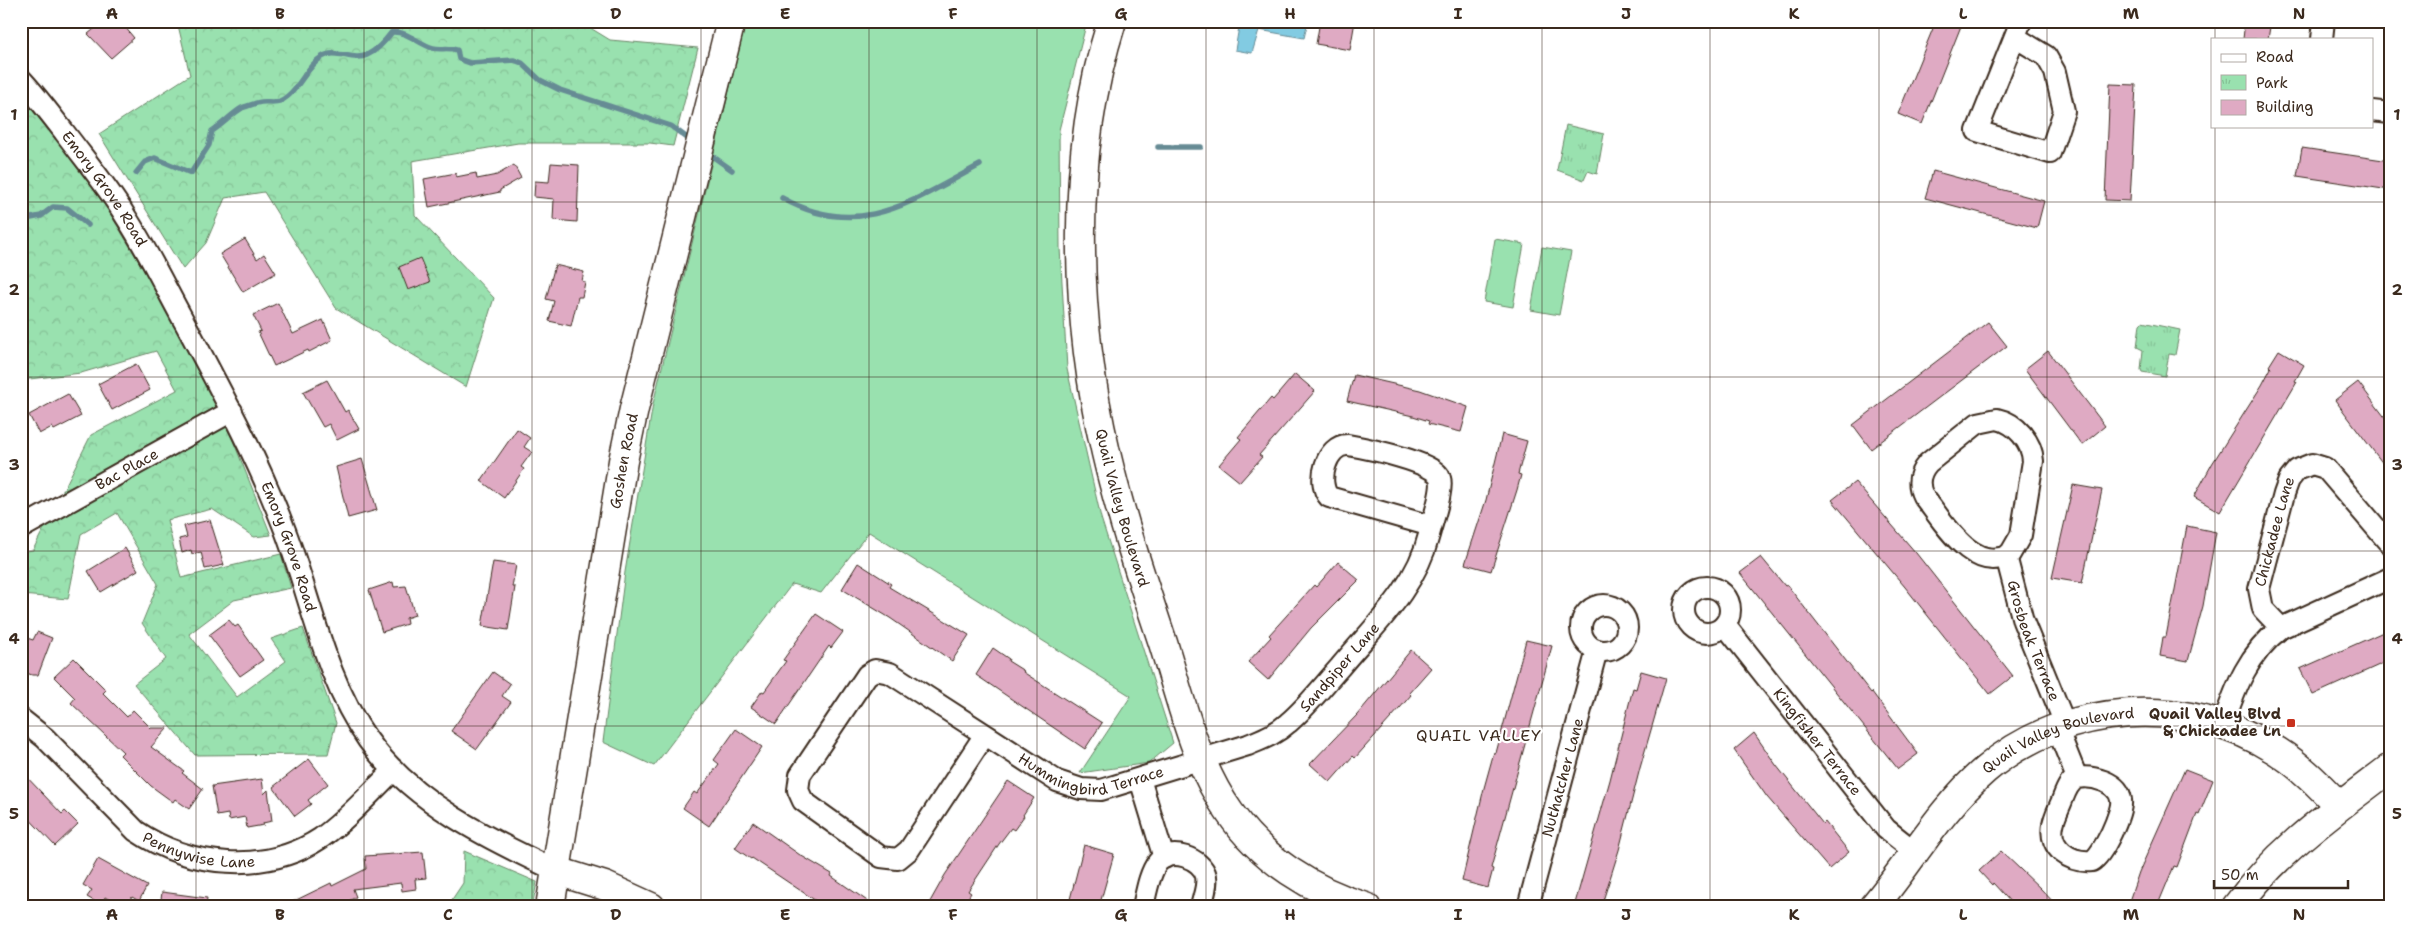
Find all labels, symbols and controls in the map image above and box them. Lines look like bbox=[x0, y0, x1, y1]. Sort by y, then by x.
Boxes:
text: A bbox=[106, 3, 118, 24]
text: B bbox=[275, 3, 285, 24]
text: C bbox=[443, 3, 453, 24]
text: D bbox=[610, 3, 622, 24]
text: E bbox=[780, 3, 790, 24]
text: F bbox=[948, 3, 958, 24]
text: G bbox=[1115, 3, 1128, 24]
text: H bbox=[1284, 3, 1296, 24]
text: I bbox=[1454, 3, 1463, 24]
text: J bbox=[1621, 3, 1631, 24]
text: K bbox=[1789, 3, 1800, 24]
text: L bbox=[1959, 3, 1968, 24]
text: M bbox=[2123, 3, 2140, 24]
text: N bbox=[2293, 3, 2305, 24]
legend bbox=[2211, 38, 2374, 128]
text: Road bbox=[2256, 47, 2294, 67]
text: Park bbox=[2256, 73, 2288, 93]
text: Building bbox=[2256, 97, 2313, 117]
text: 1 bbox=[10, 104, 18, 125]
text: 1 bbox=[2393, 104, 2401, 125]
street label: Emory Grove Road bbox=[57, 127, 152, 251]
text: 2 bbox=[8, 279, 20, 300]
text: 2 bbox=[2391, 279, 2403, 300]
street label: Goshen Road bbox=[605, 411, 643, 510]
street label: Quail Valley Boulevard bbox=[1091, 427, 1154, 590]
street label: Bac Place bbox=[92, 444, 162, 495]
text: 3 bbox=[8, 454, 20, 475]
text: 3 bbox=[2391, 454, 2403, 475]
street label: Chickadee Lane bbox=[2250, 474, 2299, 589]
street label: Emory Grove Road bbox=[256, 478, 321, 615]
street label: Grosbeak Terrace bbox=[2003, 578, 2065, 704]
street label: Sandpiper Lane bbox=[1295, 618, 1384, 716]
text: 4 bbox=[8, 628, 20, 649]
text: 4 bbox=[2391, 628, 2403, 649]
street label: Kingfisher Terrace bbox=[1769, 684, 1866, 800]
street label: Quail Valley Boulevard bbox=[1978, 703, 2135, 778]
place label: Quail Valley Blvd & Chickadee Ln bbox=[2149, 704, 2281, 741]
street label: Nuthatcher Lane bbox=[1537, 716, 1588, 839]
marker: Quail Valley Blvd & Chickadee Ln bbox=[2285, 717, 2297, 729]
district label: QUAIL VALLEY bbox=[1416, 725, 1542, 746]
street label: Hummingbird Terrace bbox=[1014, 748, 1166, 800]
text: 5 bbox=[9, 803, 19, 824]
text: 5 bbox=[2392, 803, 2402, 824]
street label: Pennywise Lane bbox=[139, 827, 256, 872]
scale bar bbox=[2214, 858, 2347, 890]
text: 50 m bbox=[2221, 865, 2259, 885]
text: A bbox=[106, 904, 118, 925]
text: B bbox=[275, 904, 285, 925]
text: C bbox=[443, 904, 453, 925]
text: D bbox=[610, 904, 622, 925]
text: E bbox=[780, 904, 790, 925]
text: F bbox=[948, 904, 958, 925]
text: G bbox=[1115, 904, 1128, 925]
text: H bbox=[1284, 904, 1296, 925]
text: I bbox=[1454, 904, 1463, 925]
text: J bbox=[1621, 904, 1631, 925]
text: K bbox=[1789, 904, 1800, 925]
text: L bbox=[1959, 904, 1968, 925]
text: M bbox=[2123, 904, 2140, 925]
text: N bbox=[2293, 904, 2305, 925]

